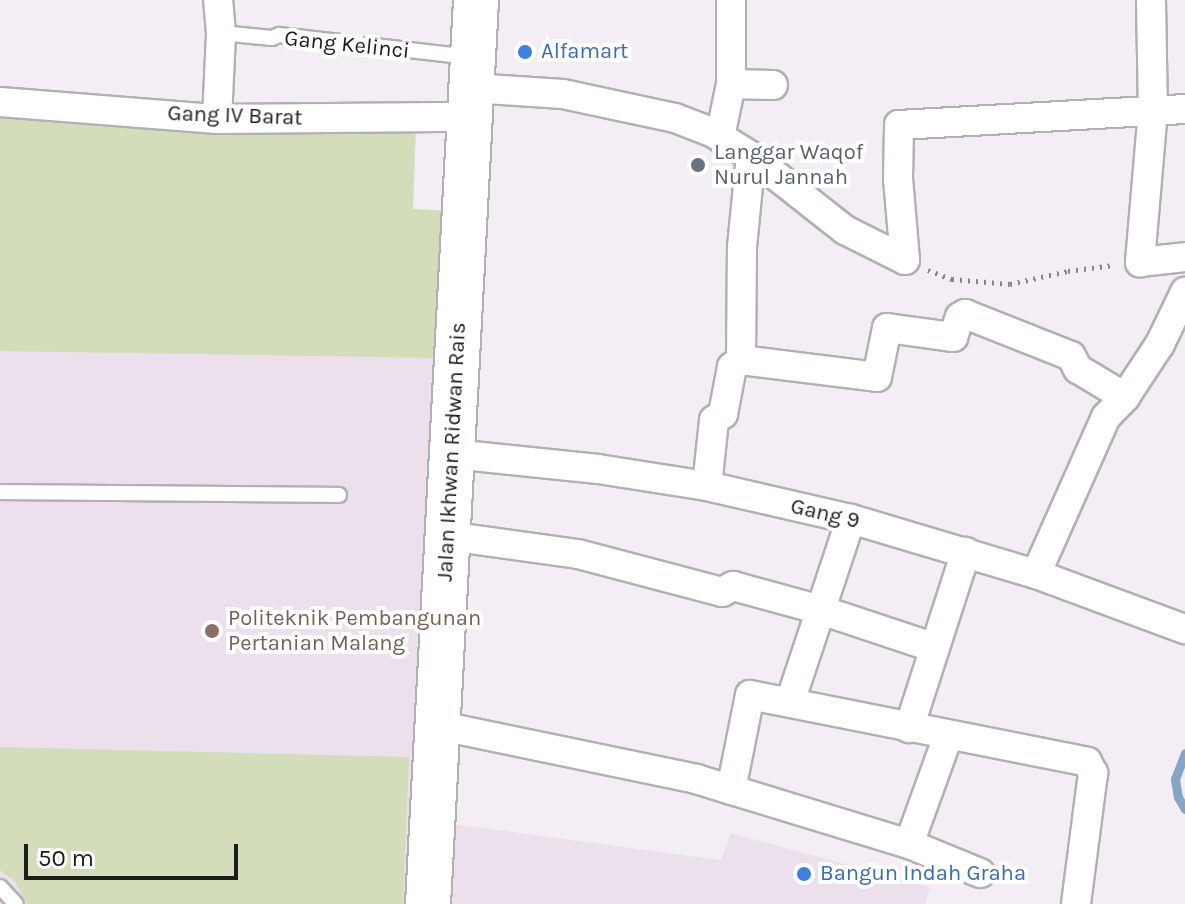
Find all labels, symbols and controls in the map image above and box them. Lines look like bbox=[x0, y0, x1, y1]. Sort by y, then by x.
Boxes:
street label: Gang Kelinci bbox=[283, 25, 411, 65]
place label: Alfamart bbox=[541, 39, 628, 65]
marker: Alfamart bbox=[516, 43, 534, 61]
street label: Gang IV Barat bbox=[167, 100, 303, 132]
place label: Langgar Waqof Nurul Jannah bbox=[714, 139, 863, 190]
marker: Langgar Waqof Nurul Jannah bbox=[689, 156, 707, 174]
street label: Jalan Ikhwan Ridwan Rais bbox=[432, 322, 472, 582]
street label: Gang 9 bbox=[788, 493, 862, 535]
place label: Politeknik Pembangunan Pertanian Malang bbox=[228, 605, 481, 656]
marker: Politeknik Pembangunan Pertanian Malang bbox=[203, 622, 221, 640]
scale bar bbox=[28, 828, 242, 878]
text: 50 m bbox=[38, 844, 94, 872]
place label: Bangun Indah Graha bbox=[820, 861, 1026, 887]
marker: Bangun Indah Graha bbox=[795, 865, 813, 883]

